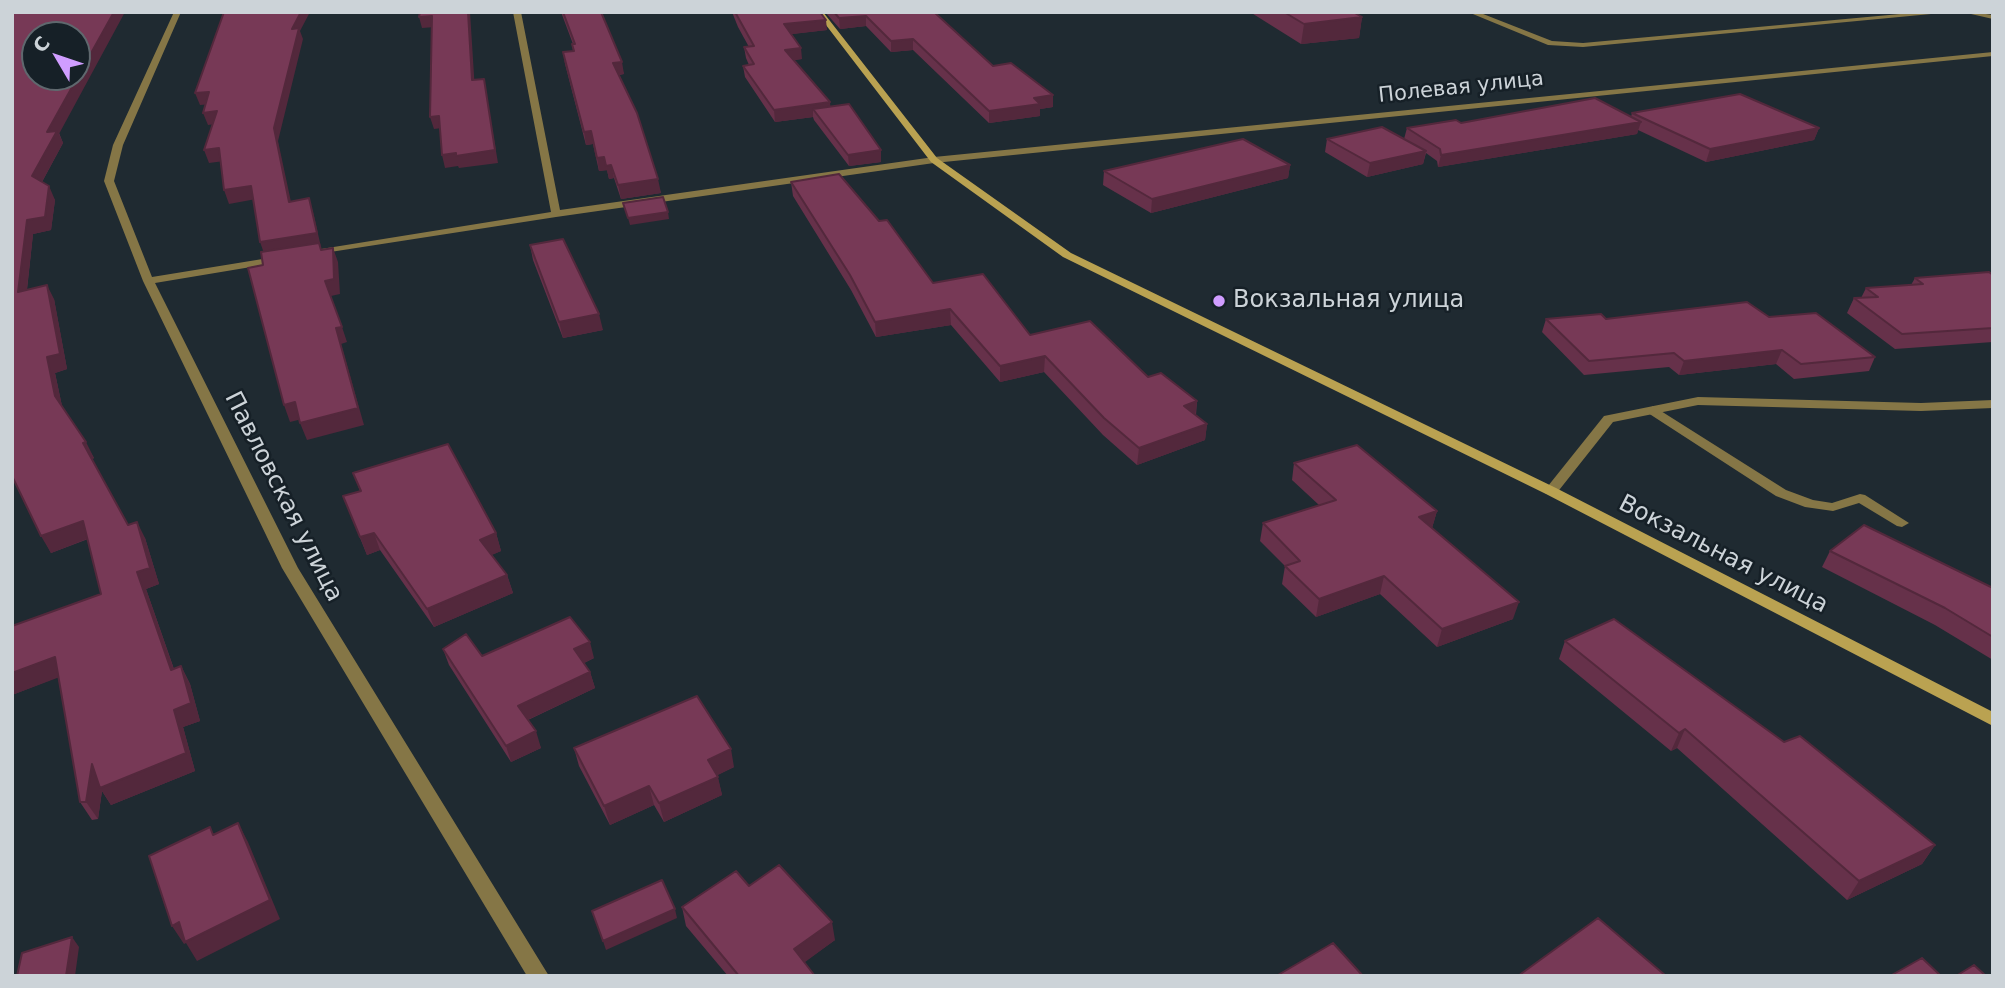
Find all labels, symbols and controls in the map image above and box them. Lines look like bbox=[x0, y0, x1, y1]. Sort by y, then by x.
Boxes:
north arrow bbox=[21, 21, 91, 91]
text: С bbox=[28, 32, 54, 56]
street label: Полевая улица bbox=[1377, 67, 1545, 109]
place label: Вокзальная улица bbox=[1233, 287, 1464, 315]
marker: Вокзальная улица bbox=[1211, 293, 1227, 309]
street label: Павловская улица bbox=[218, 387, 348, 607]
street label: Вокзальная улица bbox=[1613, 490, 1833, 620]

